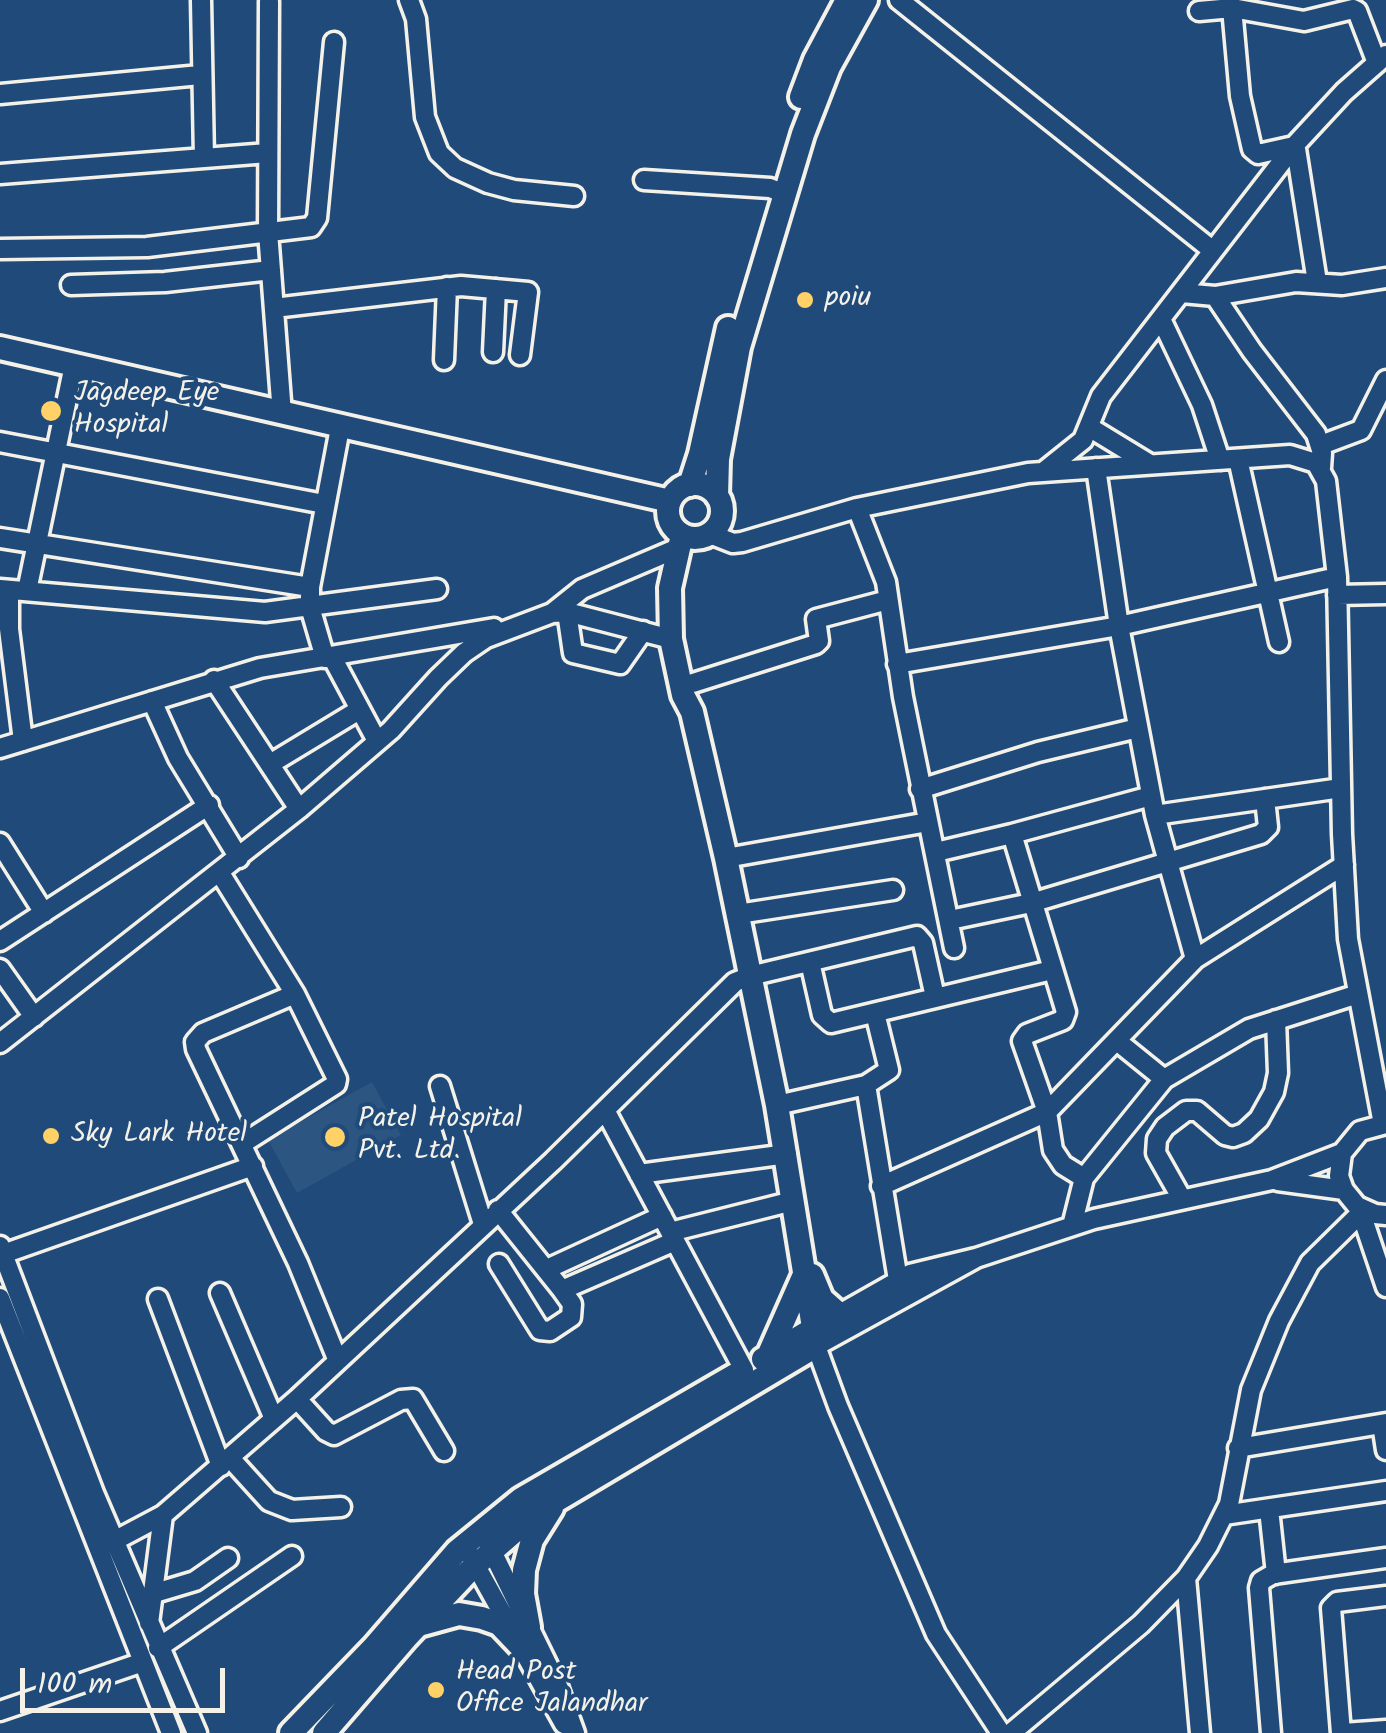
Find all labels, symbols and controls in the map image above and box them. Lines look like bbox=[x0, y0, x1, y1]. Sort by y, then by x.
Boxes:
place label: poiu bbox=[825, 283, 871, 317]
marker: poiu bbox=[794, 289, 816, 311]
place label: Jagdeep Eye Hospital bbox=[74, 378, 219, 444]
marker: Jagdeep Eye Hospital bbox=[38, 398, 64, 424]
place label: Patel Hospital Pvt. Ltd. bbox=[358, 1104, 522, 1170]
place label: Sky Lark Hotel bbox=[71, 1119, 247, 1153]
marker: Patel Hospital Pvt. Ltd. bbox=[322, 1124, 348, 1150]
marker: Sky Lark Hotel bbox=[40, 1125, 62, 1147]
scale bar bbox=[25, 1648, 230, 1710]
place label: Head Post Office Jalandhar bbox=[456, 1657, 647, 1723]
text: 100 m bbox=[37, 1661, 112, 1709]
marker: Head Post Office Jalandhar bbox=[425, 1679, 447, 1701]

